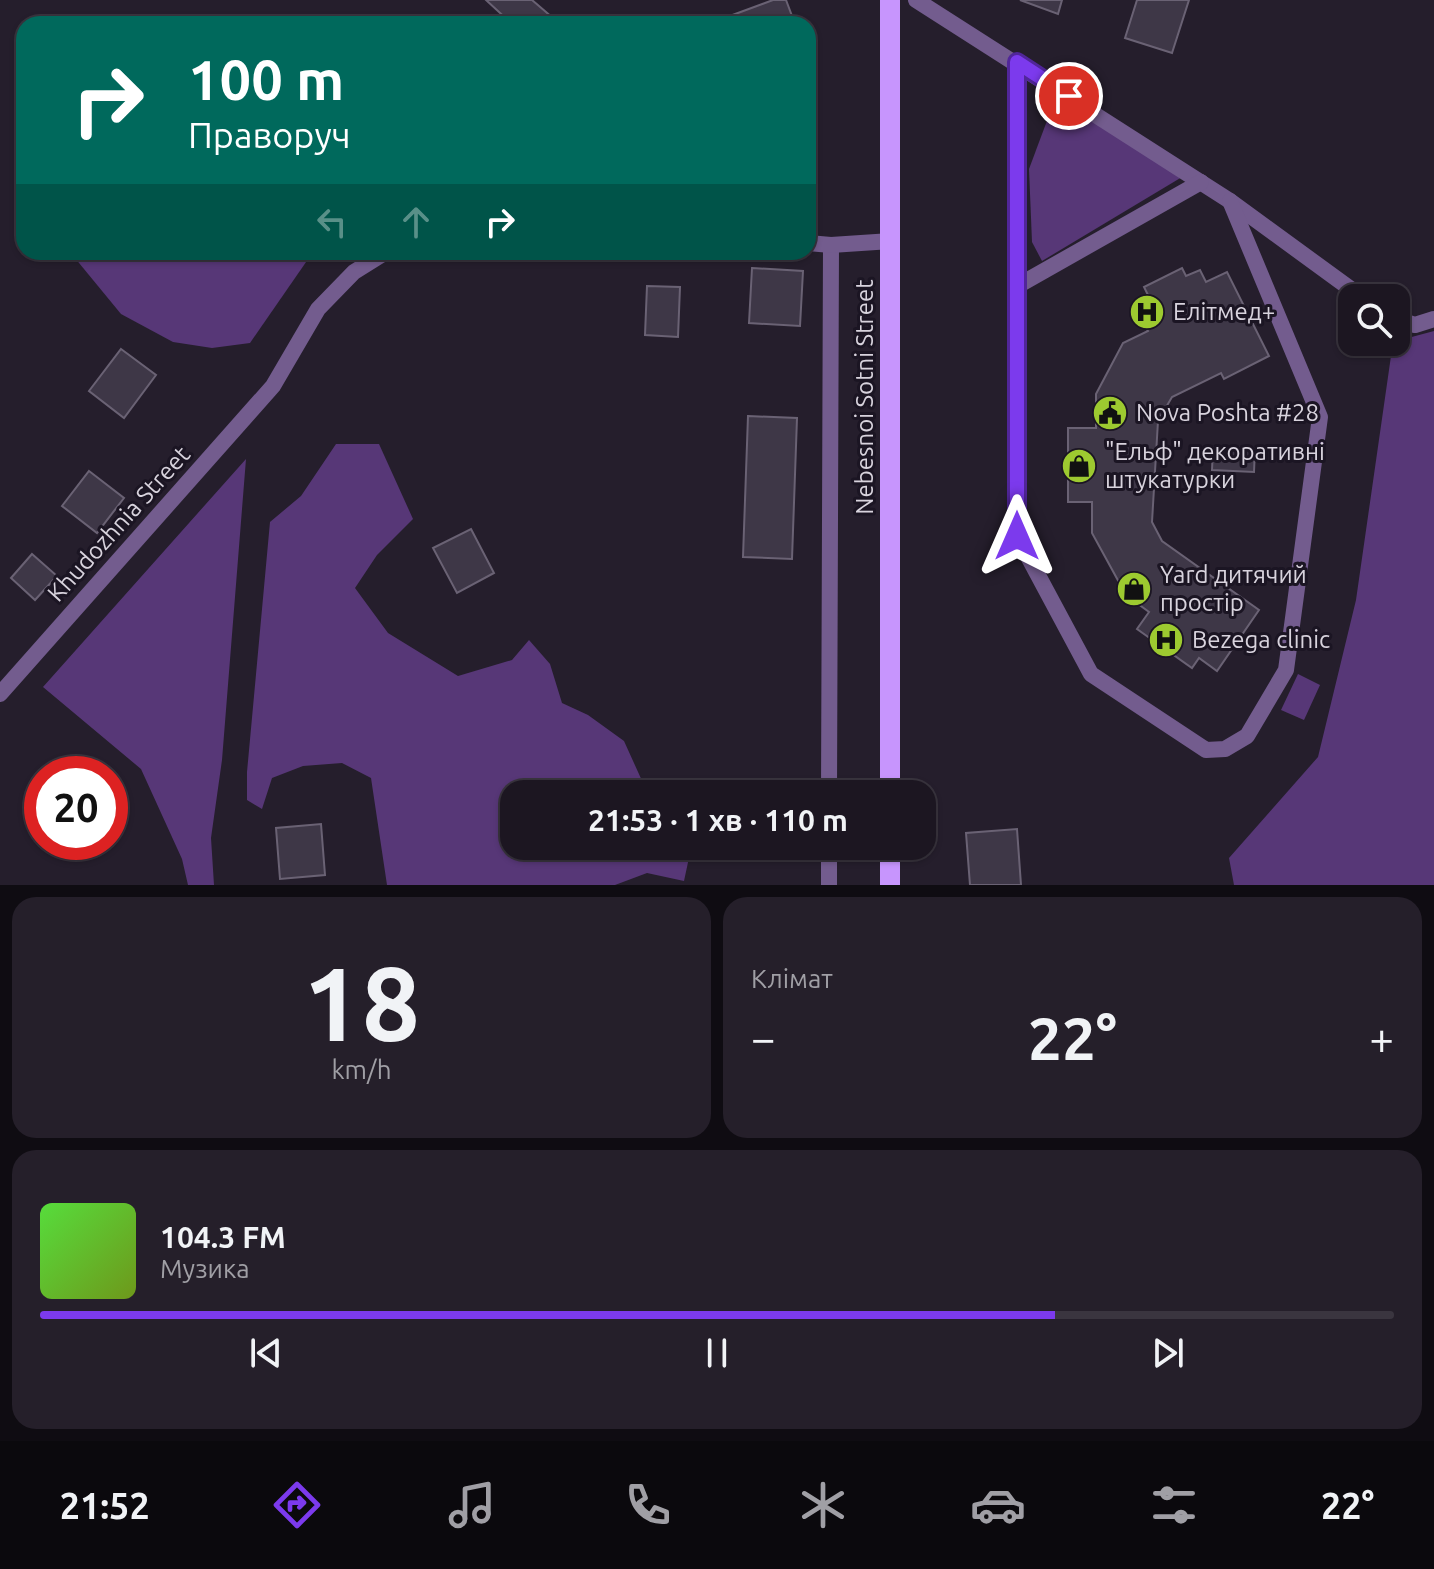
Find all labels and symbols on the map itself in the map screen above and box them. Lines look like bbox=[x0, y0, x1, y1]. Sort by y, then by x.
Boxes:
pin bbox=[1035, 62, 1103, 130]
street label: Nebesnoi Sotni Street bbox=[851, 279, 878, 515]
hospital icon: Елітмед+ bbox=[1128, 293, 1166, 331]
place label: Елітмед+ bbox=[1173, 298, 1275, 325]
public building icon: Nova Poshta #28 bbox=[1091, 394, 1129, 432]
place label: Nova Poshta #28 bbox=[1136, 399, 1319, 426]
place label: "Ельф" декоративні штукатурки bbox=[1105, 438, 1325, 493]
street label: Khudozhnia Street bbox=[42, 440, 196, 607]
shop icon: "Ельф" декоративні штукатурки bbox=[1060, 447, 1098, 485]
position arrow bbox=[975, 494, 1059, 578]
place label: Yard дитячий простір bbox=[1160, 561, 1307, 616]
shop icon: Yard дитячий простір bbox=[1115, 570, 1153, 608]
hospital icon: Bezega clinic bbox=[1147, 621, 1185, 659]
place label: Bezega clinic bbox=[1192, 626, 1330, 653]
speed limit sign: 20 bbox=[24, 756, 128, 860]

